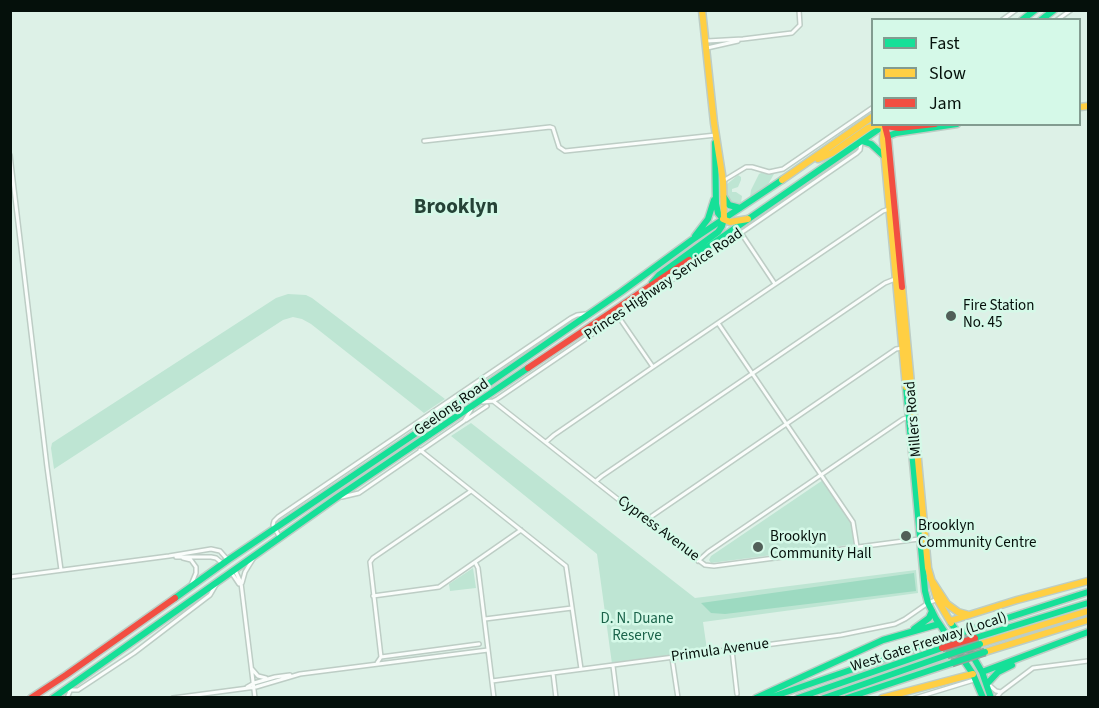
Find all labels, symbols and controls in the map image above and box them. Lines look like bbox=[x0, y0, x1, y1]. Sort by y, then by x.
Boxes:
legend bbox=[871, 18, 1081, 126]
text: Fast bbox=[929, 31, 960, 56]
text: Slow bbox=[929, 61, 966, 86]
text: Jam bbox=[929, 91, 962, 116]
district label: Brooklyn bbox=[414, 195, 498, 221]
street label: Princes Highway Service Road bbox=[581, 225, 747, 345]
place label: Fire Station No. 45 bbox=[963, 298, 1034, 333]
marker: Fire Station No. 45 bbox=[944, 309, 958, 323]
street label: Geelong Road bbox=[411, 376, 493, 440]
street label: Millers Road bbox=[902, 380, 926, 458]
street label: Cypress Avenue bbox=[613, 492, 703, 566]
place label: Brooklyn Community Centre bbox=[918, 518, 1036, 553]
place label: Brooklyn Community Hall bbox=[770, 529, 872, 564]
marker: Brooklyn Community Centre bbox=[899, 529, 913, 543]
marker: Brooklyn Community Hall bbox=[751, 540, 765, 554]
street label: West Gate Freeway (Local) bbox=[849, 609, 1009, 677]
park label: D. N. Duane Reserve bbox=[601, 611, 673, 646]
street label: Primula Avenue bbox=[670, 635, 770, 667]

